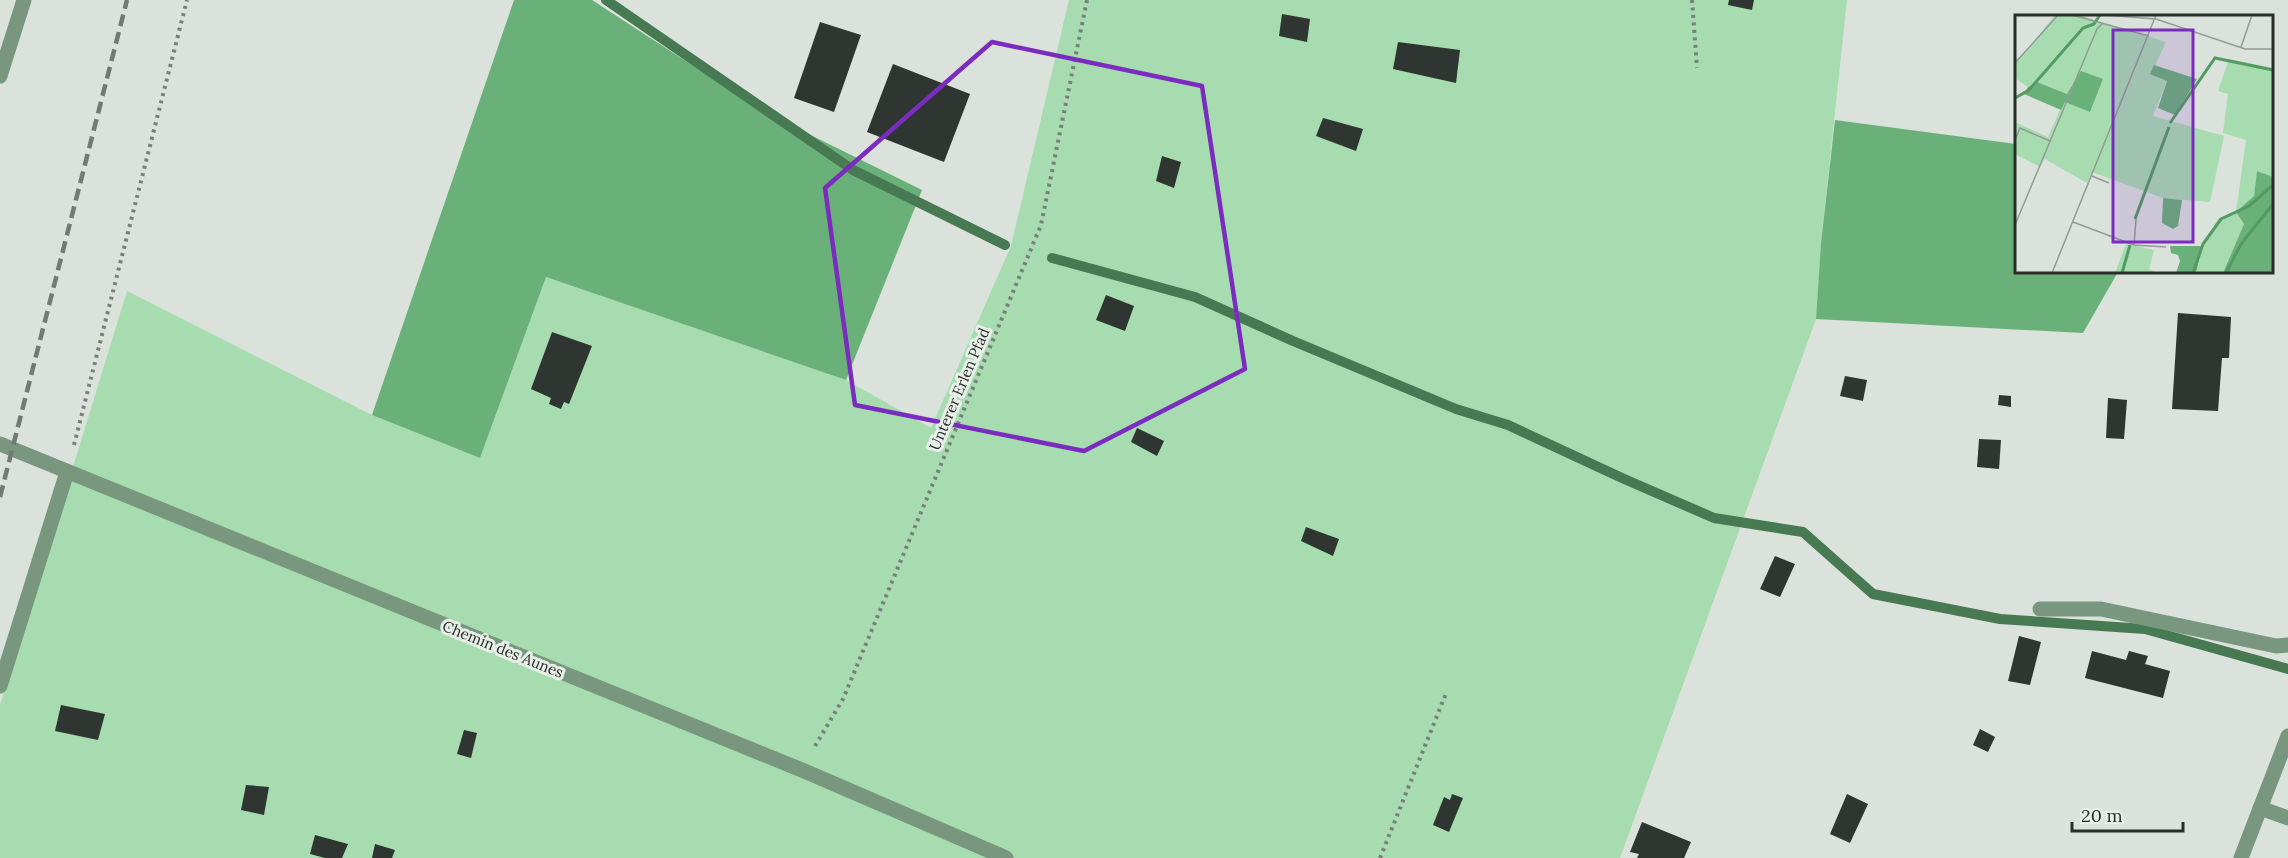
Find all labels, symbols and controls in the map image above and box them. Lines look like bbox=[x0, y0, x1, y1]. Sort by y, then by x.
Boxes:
inset map bbox=[2015, 15, 2273, 273]
street label: Unterer Erlen Pfad bbox=[925, 325, 993, 453]
street label: Chemin des Aunes bbox=[440, 616, 566, 682]
scale bar bbox=[2072, 795, 2183, 833]
text: 20 m bbox=[2081, 804, 2123, 827]

